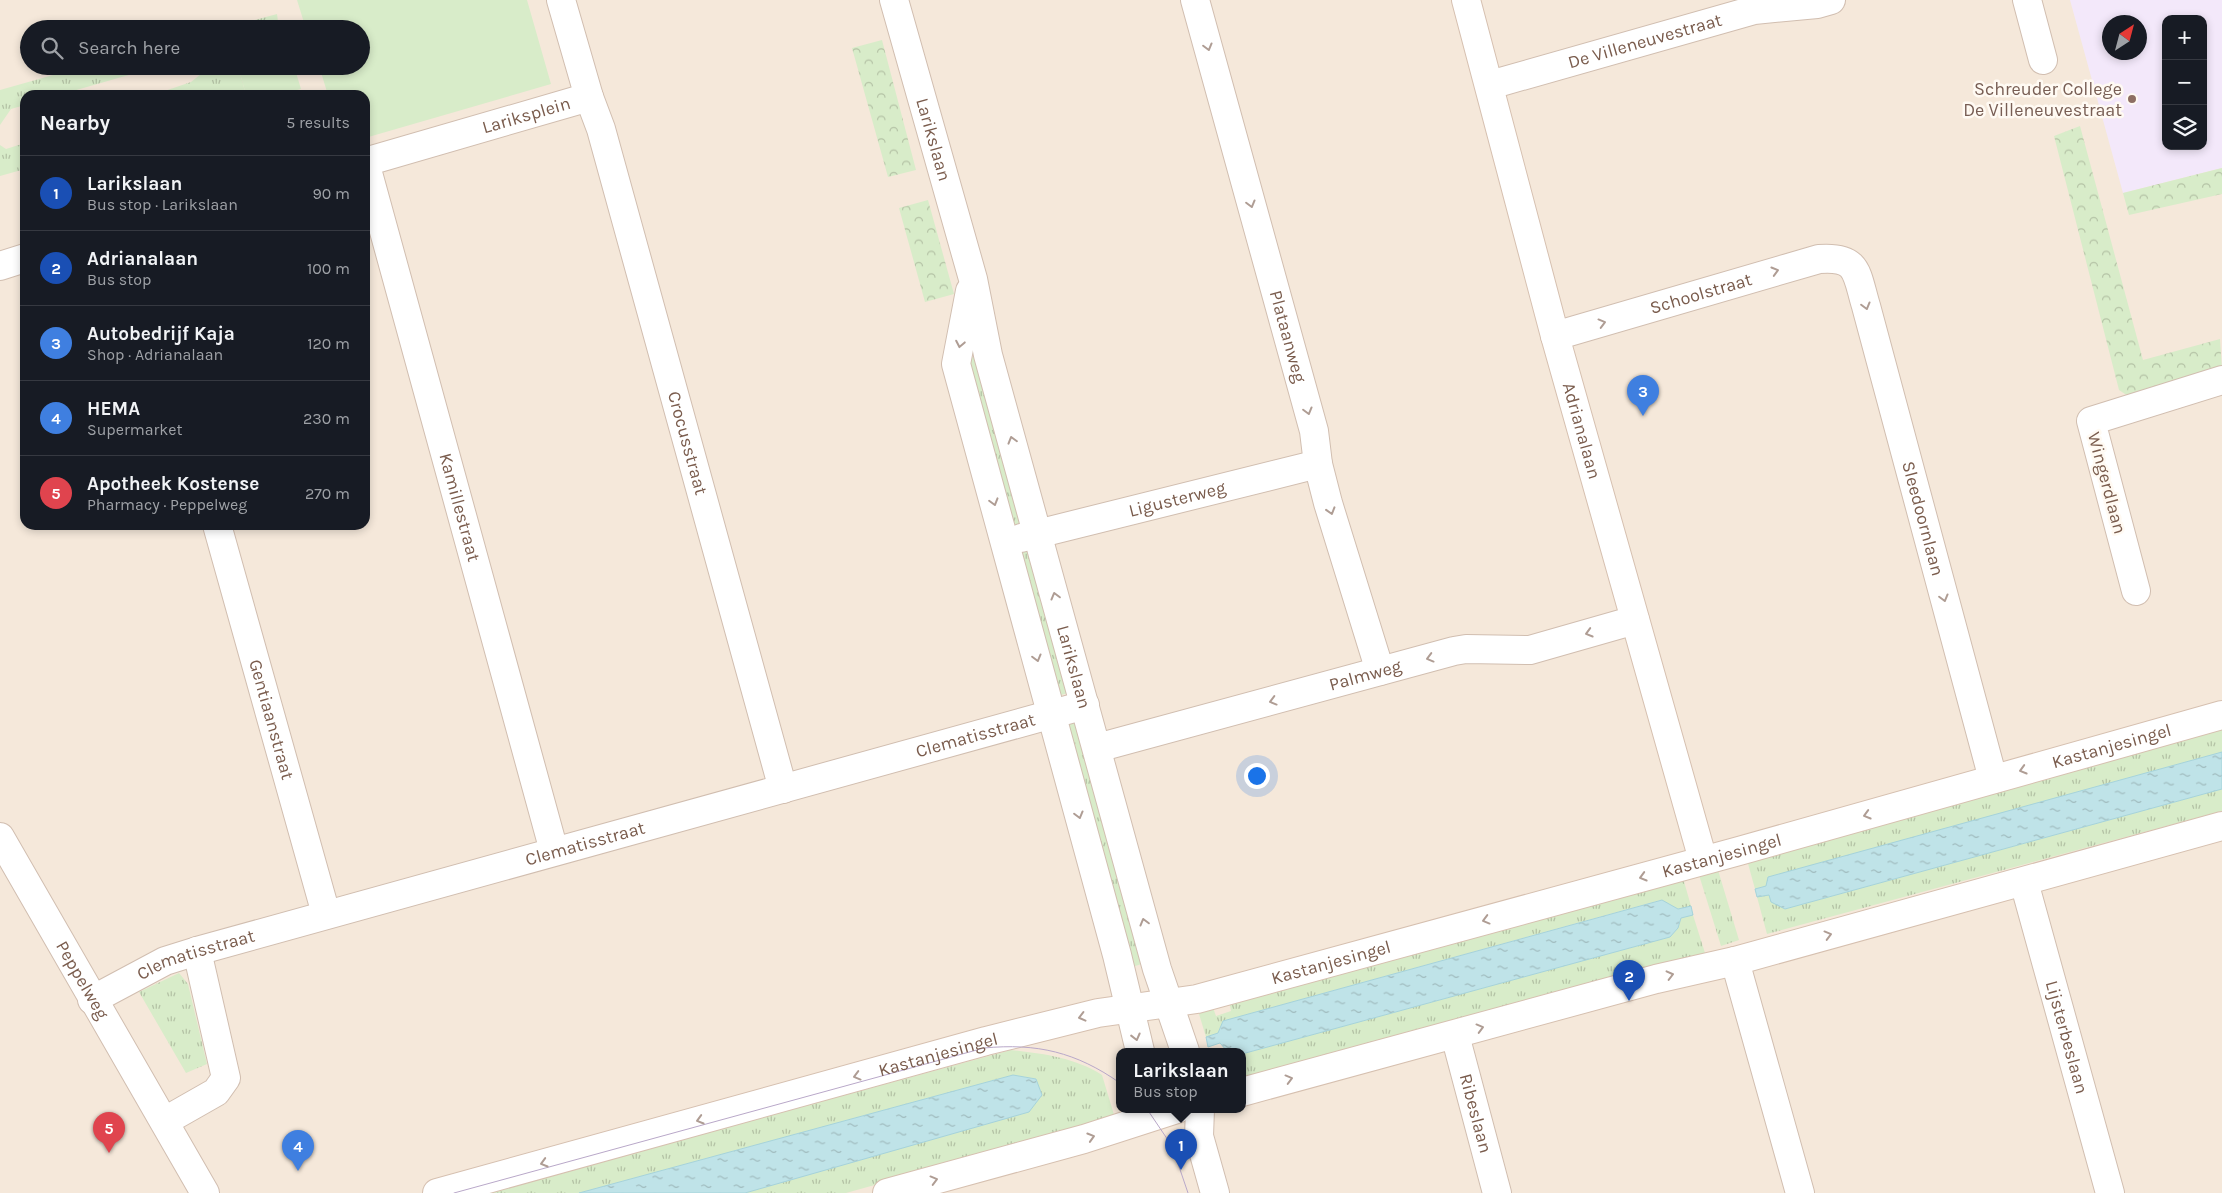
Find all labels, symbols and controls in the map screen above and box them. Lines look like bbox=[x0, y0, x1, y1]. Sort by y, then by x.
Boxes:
street label: De Villeneuvestraat bbox=[1565, 9, 1725, 73]
north arrow bbox=[2102, 15, 2147, 60]
map controls bbox=[2162, 15, 2207, 150]
button: + bbox=[2162, 15, 2207, 60]
search box bbox=[20, 20, 370, 75]
icon: search bbox=[38, 34, 66, 62]
text: Search here bbox=[78, 37, 180, 59]
one-way arrow bbox=[1202, 43, 1213, 51]
button: − bbox=[2162, 60, 2207, 105]
place label: Schreuder College De Villeneuvestraat bbox=[1963, 78, 2122, 121]
street label: Lariksplein bbox=[480, 92, 573, 138]
marker: Schreuder College De Villeneuvestraat bbox=[2126, 93, 2138, 105]
street label: Larikslaan bbox=[911, 95, 956, 184]
button: layers bbox=[2162, 105, 2207, 150]
text: Nearby bbox=[40, 111, 110, 135]
text: 5 results bbox=[286, 113, 350, 132]
text: Larikslaan bbox=[87, 173, 182, 195]
text: 1 bbox=[53, 184, 59, 203]
text: 90 m bbox=[312, 184, 350, 203]
text: Bus stop · Larikslaan bbox=[87, 195, 238, 214]
one-way arrow bbox=[1246, 199, 1256, 207]
text: Adrianalaan bbox=[87, 248, 198, 270]
text: 2 bbox=[51, 259, 61, 278]
text: 100 m bbox=[307, 259, 350, 278]
one-way arrow bbox=[1770, 267, 1779, 277]
street label: Schoolstraat bbox=[1647, 268, 1755, 319]
text: Bus stop bbox=[87, 270, 151, 289]
street label: Plataanweg bbox=[1265, 288, 1311, 385]
one-way arrow bbox=[1860, 302, 1870, 310]
one-way arrow bbox=[1598, 318, 1606, 328]
text: Autobedrijf Kaja bbox=[87, 323, 235, 345]
text: 3 bbox=[51, 334, 61, 353]
text: 120 m bbox=[307, 334, 350, 353]
one-way arrow bbox=[955, 340, 966, 349]
text: Shop · Adrianalaan bbox=[87, 345, 223, 364]
pin: 3 bbox=[1627, 375, 1659, 416]
street label: Adrianalaan bbox=[1558, 380, 1606, 482]
street label: Crocusstraat bbox=[663, 389, 712, 498]
text: HEMA bbox=[87, 398, 140, 420]
one-way arrow bbox=[1303, 406, 1313, 414]
text: 4 bbox=[51, 409, 61, 428]
text: 230 m bbox=[303, 409, 350, 428]
text: Supermarket bbox=[87, 420, 183, 439]
street label: Wingerdlaan bbox=[2083, 430, 2131, 536]
one-way arrow bbox=[1007, 436, 1017, 444]
street label: Kamillestraat bbox=[434, 450, 485, 564]
street label: Sleedoornlaan bbox=[1897, 459, 1949, 578]
text: Apotheek Kostense bbox=[87, 473, 259, 495]
street label: Ligusterweg bbox=[1126, 476, 1228, 522]
text: 5 bbox=[51, 484, 61, 503]
text: 270 m bbox=[305, 484, 350, 503]
text: Pharmacy · Peppelweg bbox=[87, 495, 247, 514]
one-way arrow bbox=[988, 497, 998, 505]
one-way arrow bbox=[1325, 506, 1335, 514]
one-way arrow bbox=[1051, 593, 1061, 601]
one-way arrow bbox=[1939, 594, 1949, 602]
street label: Larikslaan bbox=[1052, 623, 1096, 711]
one-way arrow bbox=[1585, 628, 1593, 638]
one-way arrow bbox=[1425, 652, 1434, 663]
one-way arrow bbox=[1031, 654, 1042, 663]
street label: Palmweg bbox=[1327, 655, 1404, 695]
street label: Gentiaanstraat bbox=[244, 657, 299, 782]
one-way arrow bbox=[1269, 695, 1277, 705]
street label: Clematisstraat bbox=[913, 708, 1038, 762]
street label: Kastanjesingel bbox=[2049, 719, 2174, 773]
your location bbox=[1244, 763, 1270, 789]
one-way arrow bbox=[2020, 765, 2028, 775]
one-way arrow bbox=[1863, 809, 1872, 820]
one-way arrow bbox=[1074, 811, 1084, 819]
street label: Clematisstraat bbox=[523, 816, 648, 871]
street label: Kastanjesingel bbox=[1659, 829, 1784, 883]
one-way arrow bbox=[1639, 871, 1648, 882]
one-way arrow bbox=[1483, 914, 1491, 924]
one-way arrow bbox=[1140, 918, 1150, 926]
street label: Clematisstraat bbox=[133, 925, 257, 985]
one-way arrow bbox=[1823, 930, 1832, 941]
street label: Kastanjesingel bbox=[1269, 936, 1393, 989]
street label: Peppelweg bbox=[51, 937, 114, 1023]
pin: 2 bbox=[1613, 960, 1645, 1001]
one-way arrow bbox=[1666, 970, 1675, 981]
street label: Lijsterbeslaan bbox=[2041, 978, 2093, 1096]
one-way arrow bbox=[1078, 1011, 1086, 1021]
one-way arrow bbox=[1475, 1023, 1484, 1033]
street label: Kastanjesingel bbox=[876, 1027, 1000, 1081]
one-way arrow bbox=[1131, 1032, 1141, 1041]
popup bbox=[1116, 1048, 1246, 1113]
text: Larikslaan bbox=[1133, 1060, 1229, 1082]
one-way arrow bbox=[854, 1071, 862, 1081]
street label: Ribeslaan bbox=[1455, 1071, 1497, 1156]
one-way arrow bbox=[1285, 1074, 1294, 1085]
text: Bus stop bbox=[1133, 1082, 1198, 1101]
pin: 5 bbox=[93, 1112, 125, 1153]
one-way arrow bbox=[697, 1114, 705, 1124]
pin: 1 bbox=[1165, 1129, 1197, 1170]
pin: 4 bbox=[282, 1130, 314, 1171]
one-way arrow bbox=[1086, 1132, 1094, 1142]
one-way arrow bbox=[540, 1158, 548, 1168]
one-way arrow bbox=[930, 1175, 938, 1186]

